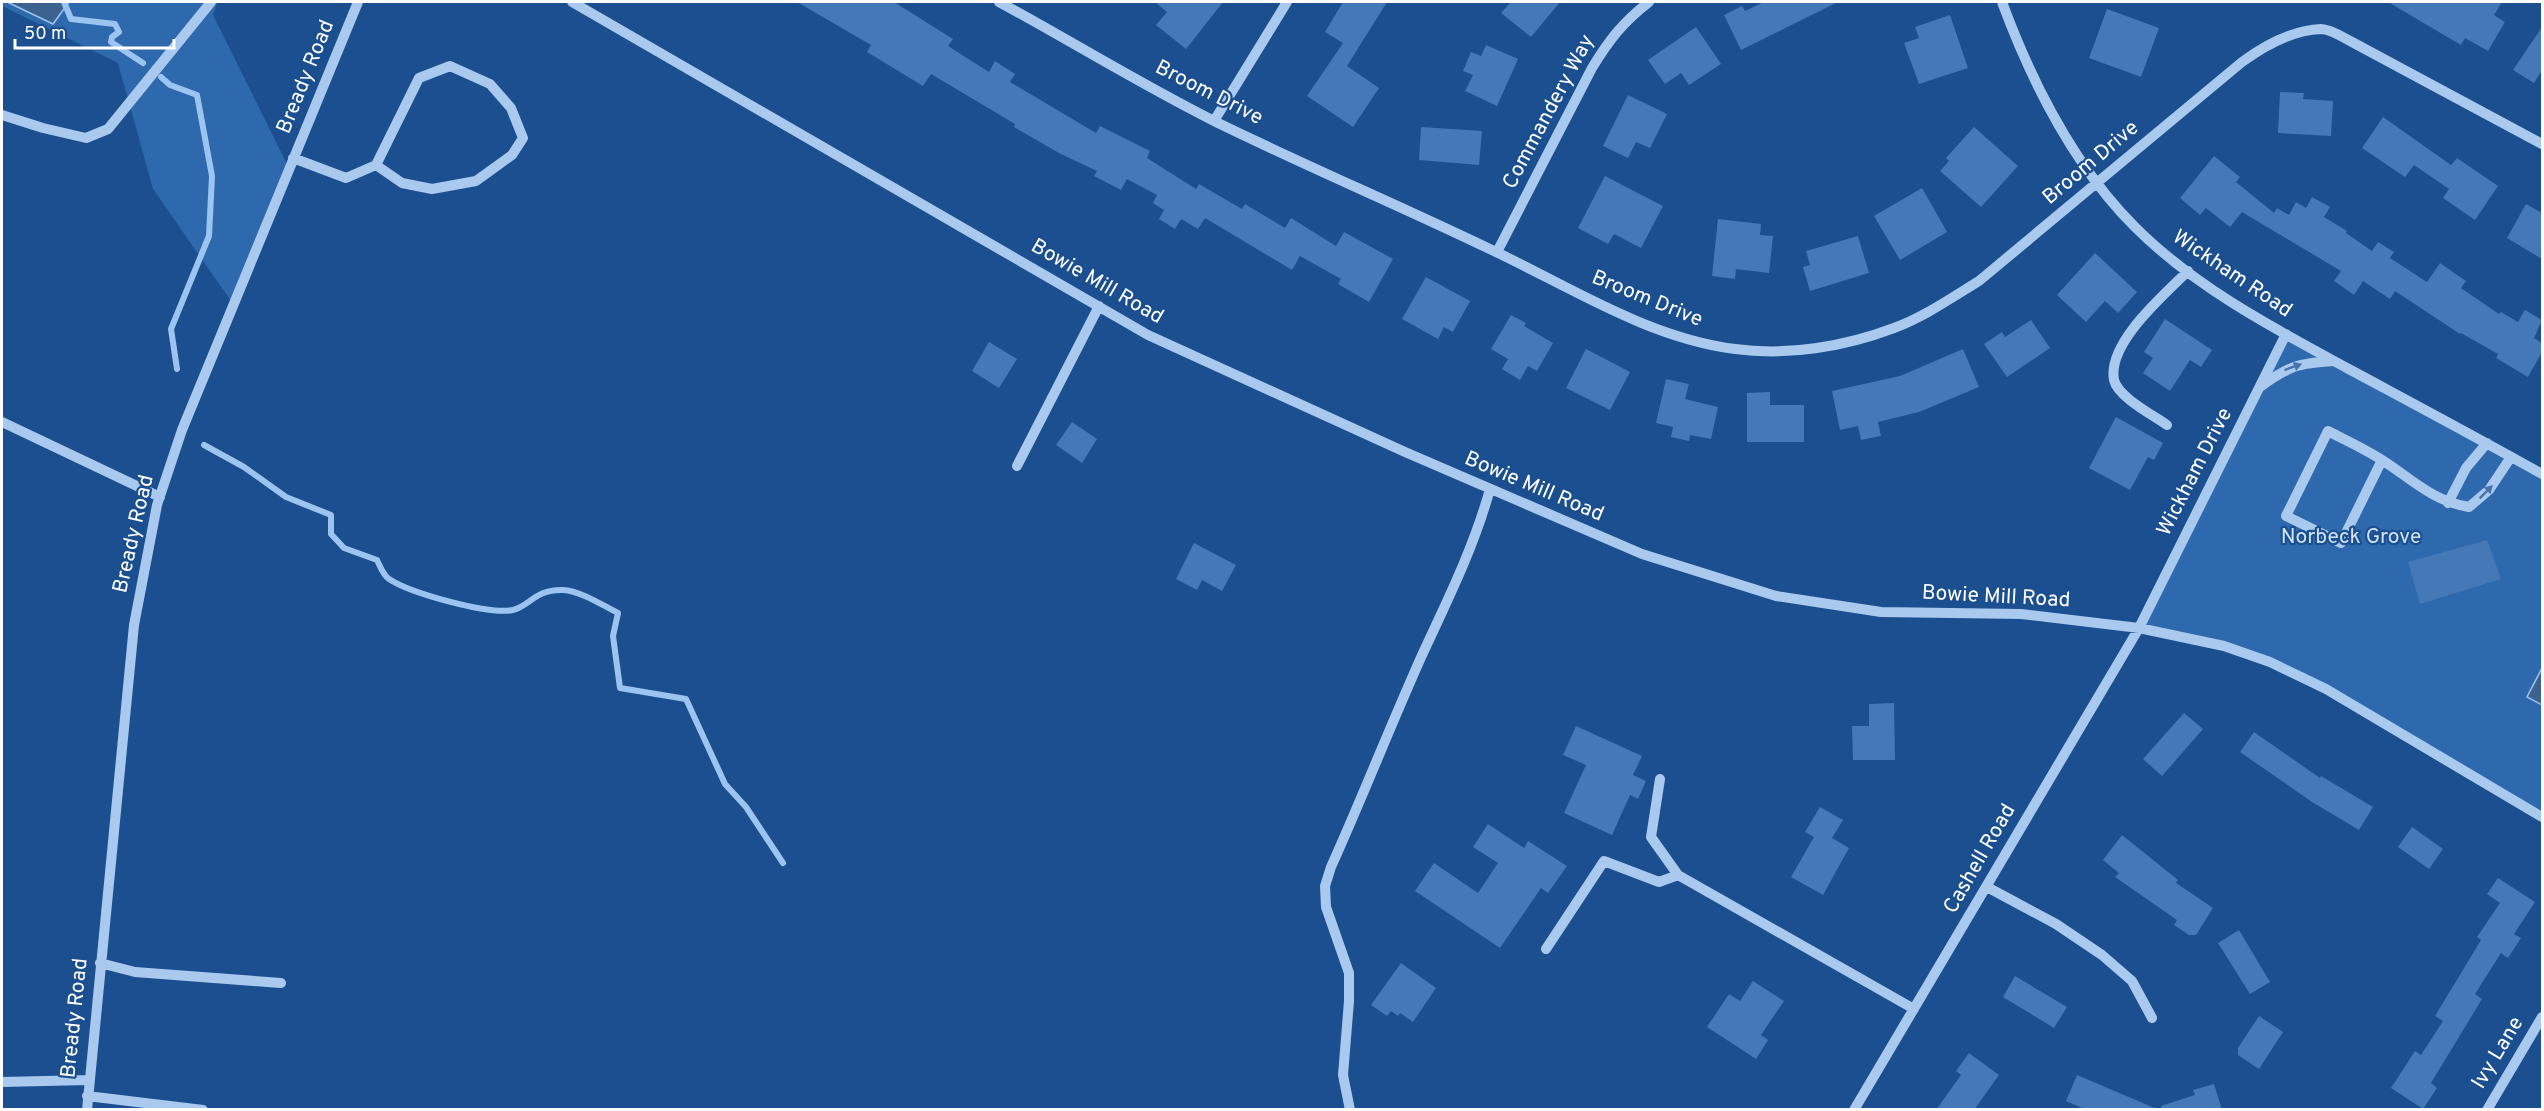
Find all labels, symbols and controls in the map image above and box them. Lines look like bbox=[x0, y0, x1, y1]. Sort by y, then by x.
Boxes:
scale bar bbox=[15, 12, 174, 50]
street label: Bready Road bbox=[271, 16, 341, 138]
text: 50 m bbox=[24, 23, 66, 46]
street label: Commandery Way bbox=[1497, 30, 1601, 194]
street label: Broom Drive bbox=[1150, 54, 1268, 132]
street label: Broom Drive bbox=[2037, 115, 2145, 211]
street label: Wickham Road bbox=[2167, 224, 2297, 324]
street label: Bowie Mill Road bbox=[1026, 233, 1168, 331]
street label: Broom Drive bbox=[1587, 264, 1707, 334]
one-way arrow bbox=[2284, 361, 2302, 371]
street label: Wickham Drive bbox=[2151, 403, 2239, 541]
street label: Bowie Mill Road bbox=[1460, 445, 1608, 529]
street label: Bready Road bbox=[107, 472, 161, 596]
one-way arrow bbox=[2478, 486, 2492, 500]
park label: Norbeck Grove bbox=[2281, 524, 2421, 551]
street label: Bowie Mill Road bbox=[1921, 580, 2071, 614]
street label: Cashell Road bbox=[1938, 799, 2022, 919]
street label: Bready Road bbox=[55, 957, 95, 1079]
street label: Ivy Lane bbox=[2466, 1012, 2530, 1094]

